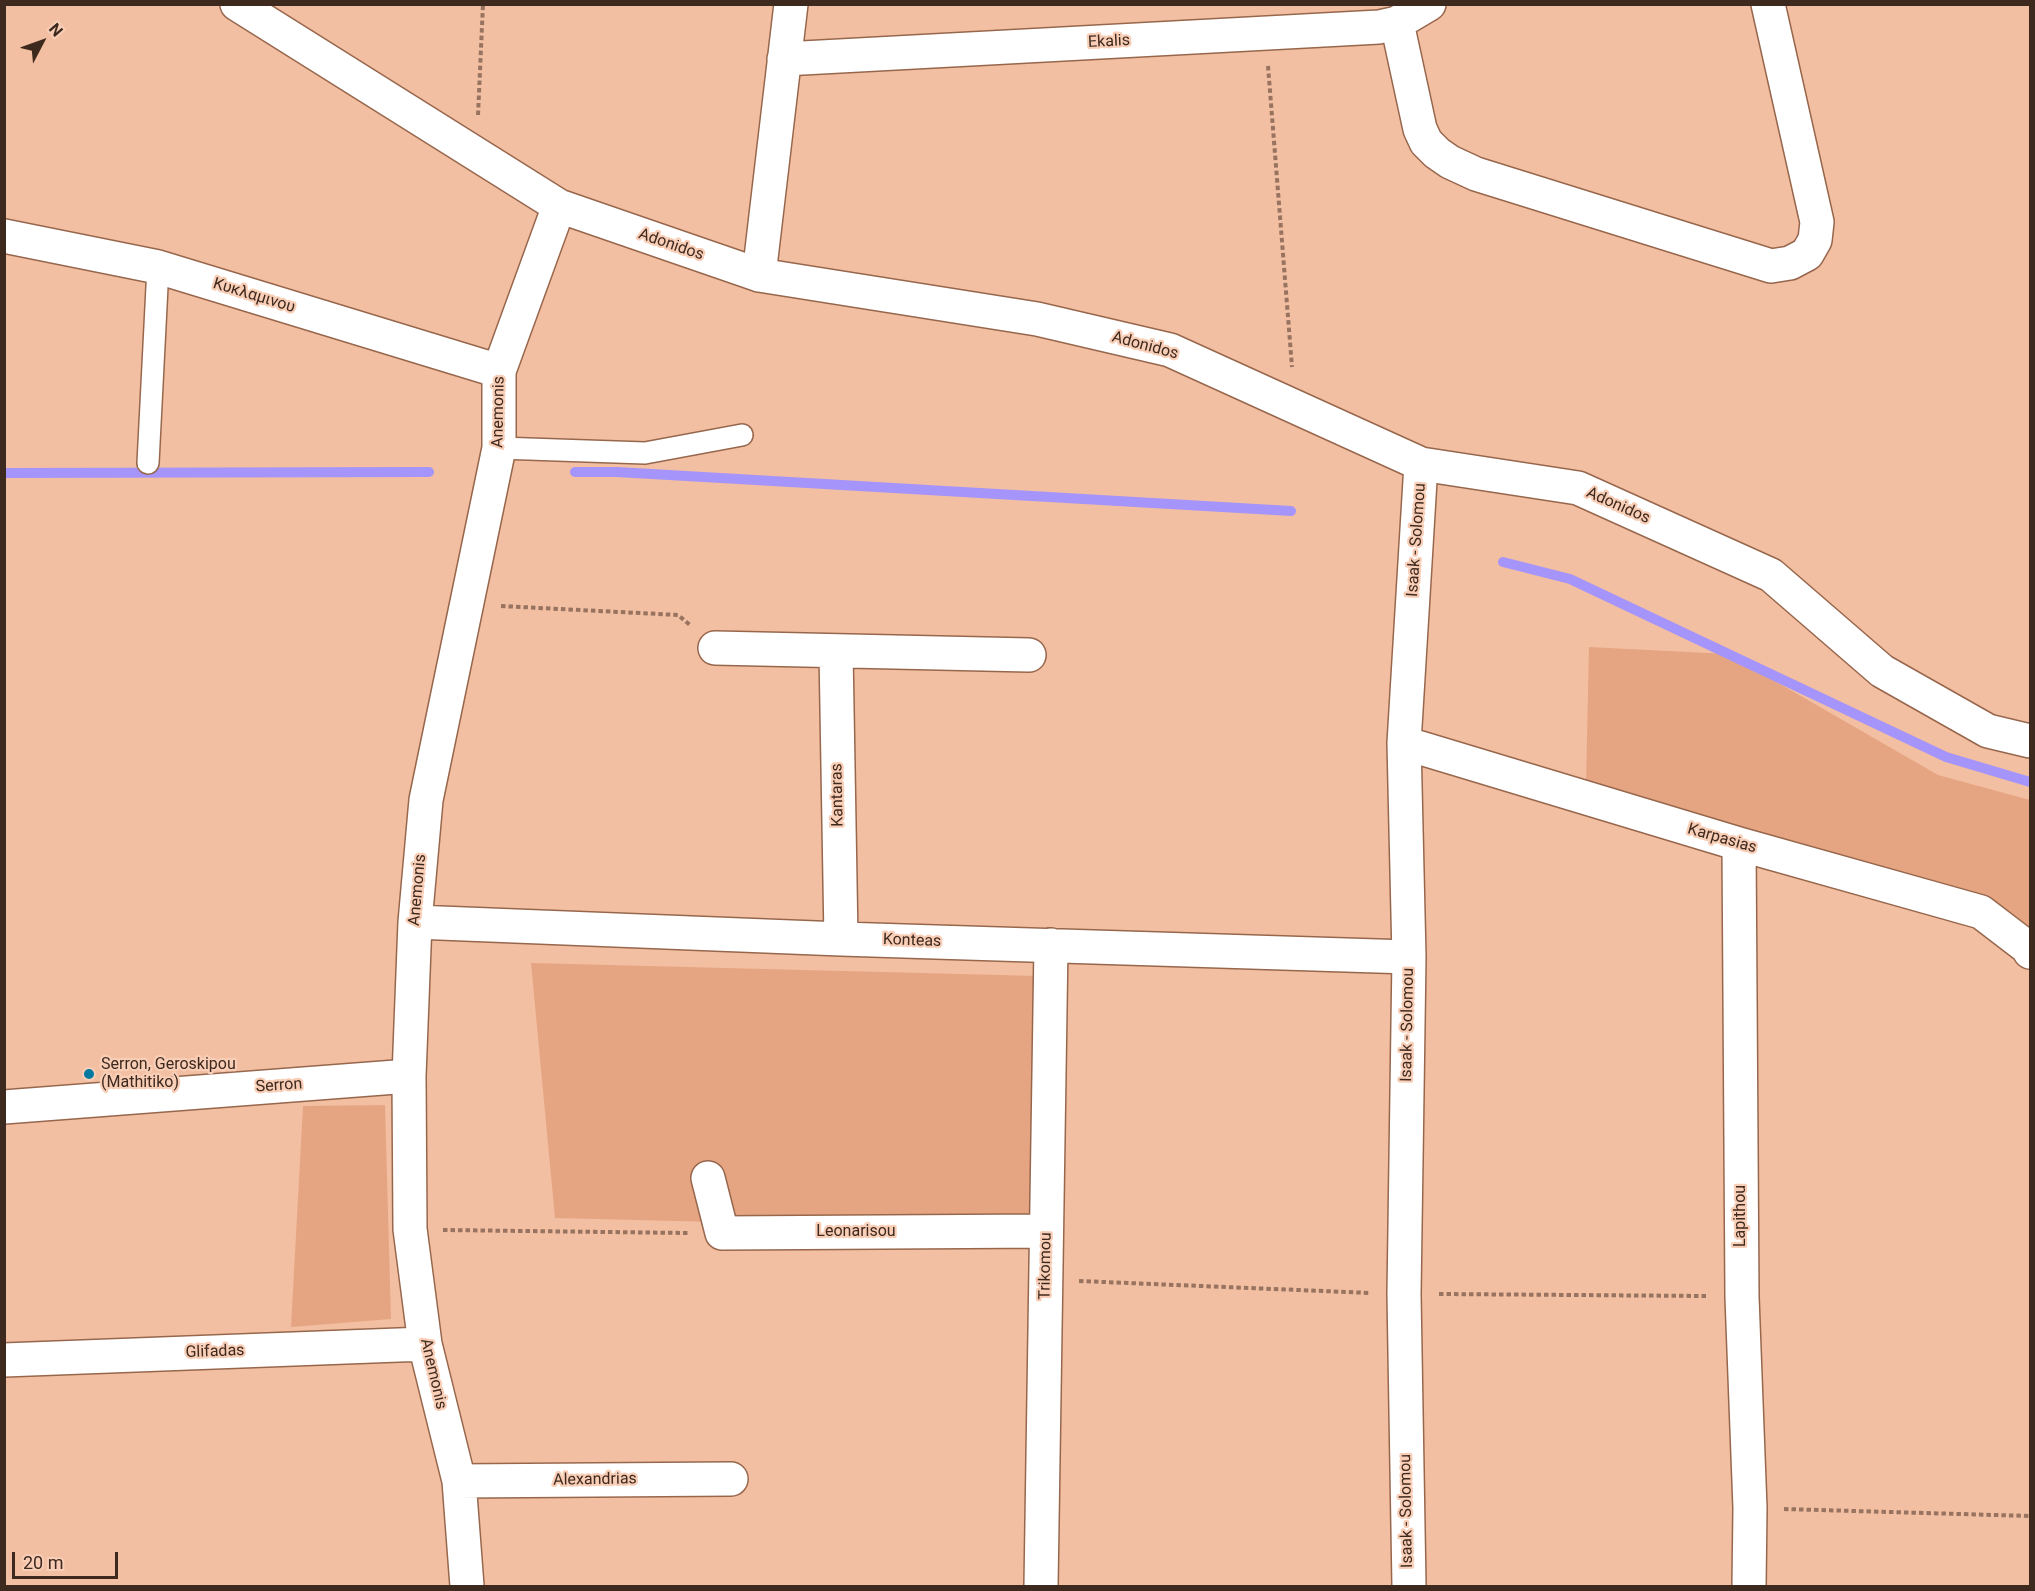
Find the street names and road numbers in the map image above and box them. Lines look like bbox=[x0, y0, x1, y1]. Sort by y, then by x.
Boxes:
street label: Ekalis bbox=[1088, 31, 1130, 53]
street label: Adonidos bbox=[636, 225, 706, 265]
street label: Κυκλαμινου bbox=[211, 274, 297, 318]
street label: Adonidos bbox=[1110, 328, 1180, 364]
street label: Anemonis bbox=[489, 376, 509, 448]
street label: Isaak - Solomou bbox=[1403, 482, 1431, 598]
street label: Adonidos bbox=[1583, 483, 1653, 529]
street label: Kantaras bbox=[828, 763, 848, 827]
street label: Karpasias bbox=[1685, 820, 1759, 858]
street label: Anemonis bbox=[405, 853, 431, 927]
street label: Konteas bbox=[882, 930, 942, 952]
street label: Isaak - Solomou bbox=[1397, 968, 1419, 1082]
street label: Serron bbox=[255, 1075, 303, 1097]
street label: Lapithou bbox=[1731, 1185, 1751, 1247]
street label: Leonarisou bbox=[816, 1222, 896, 1242]
street label: Trikomou bbox=[1036, 1232, 1056, 1300]
street label: Anemonis bbox=[416, 1337, 450, 1411]
street label: Glifadas bbox=[185, 1341, 245, 1363]
street label: Isaak - Solomou bbox=[1396, 1454, 1418, 1568]
street label: Alexandrias bbox=[553, 1470, 637, 1490]

